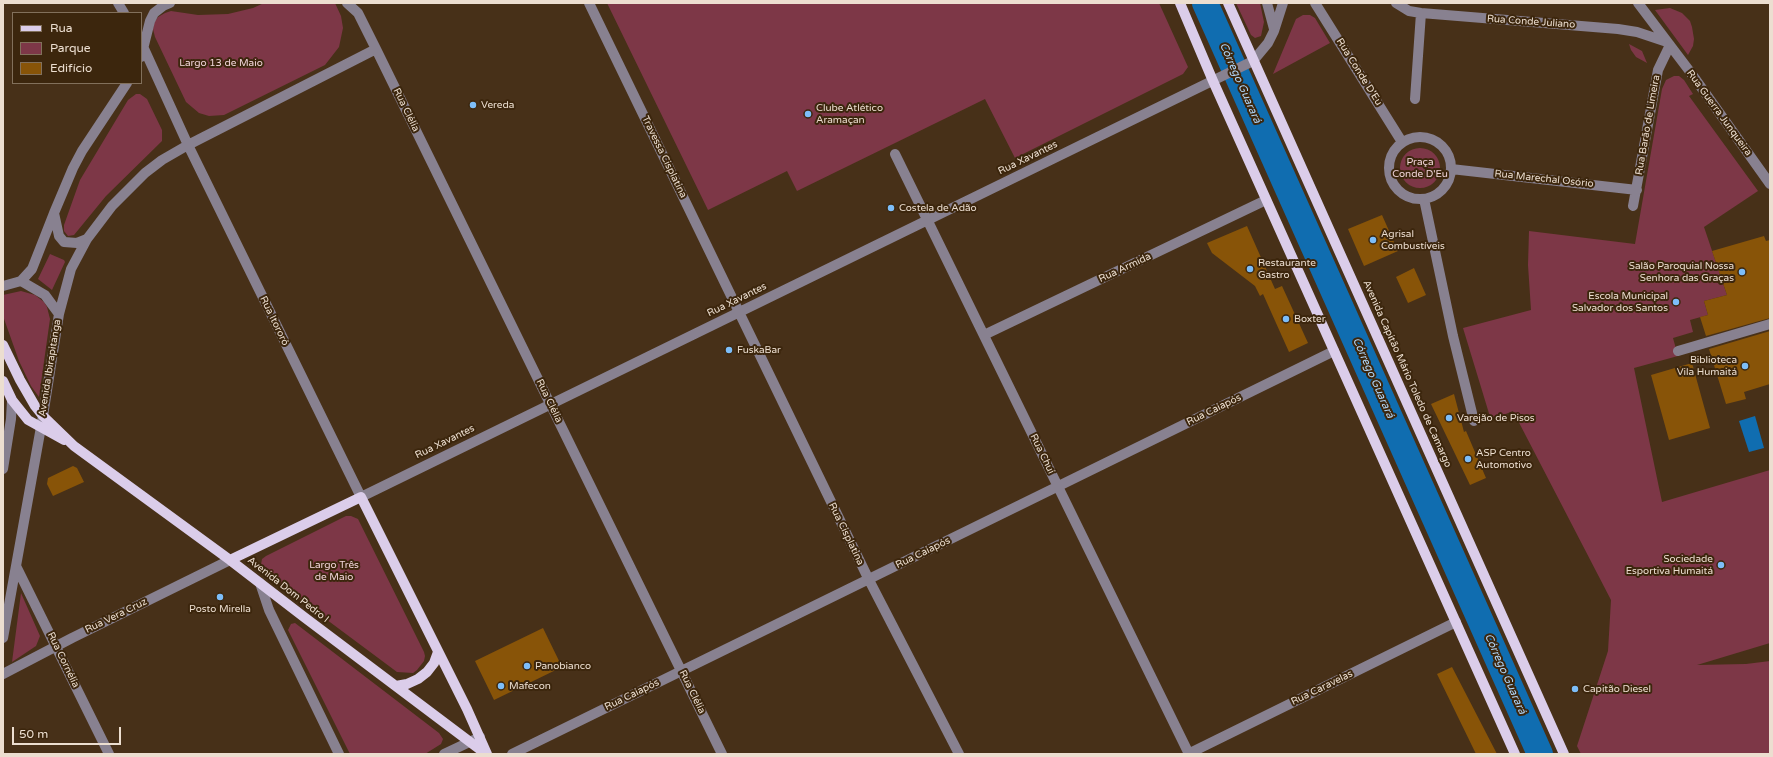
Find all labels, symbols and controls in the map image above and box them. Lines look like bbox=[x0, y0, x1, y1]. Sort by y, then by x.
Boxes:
legend bbox=[12, 12, 142, 84]
street label: Rua Conde Juliano bbox=[1486, 13, 1576, 31]
text: Rua bbox=[50, 21, 73, 35]
street label: Rua Conde D'Eu bbox=[1334, 36, 1384, 108]
text: Parque bbox=[50, 41, 91, 55]
water label: Córrego Guarará bbox=[1216, 41, 1264, 125]
park label: Largo 13 de Maio bbox=[179, 57, 263, 69]
text: Edifício bbox=[50, 61, 92, 75]
street label: Rua Guerra Junqueira bbox=[1684, 68, 1754, 158]
street label: Rua Barão de Limeira bbox=[1633, 74, 1663, 176]
street label: Rua Clélia bbox=[390, 86, 422, 134]
place label: Vereda bbox=[481, 99, 514, 111]
marker: Vereda bbox=[468, 100, 478, 110]
place label: Clube Atlético Aramaçan bbox=[816, 102, 883, 126]
marker: Clube Atlético Aramaçan bbox=[803, 109, 813, 119]
street label: Travessa Cisplatina bbox=[639, 114, 689, 200]
street label: Rua Xavantes bbox=[996, 138, 1060, 178]
park label: Praça Conde D'Eu bbox=[1392, 156, 1448, 180]
street label: Rua Marechal Osório bbox=[1494, 168, 1594, 190]
place label: Costela de Adão bbox=[899, 202, 977, 214]
marker: Costela de Adão bbox=[886, 203, 896, 213]
place label: Agrisal Combustíveis bbox=[1381, 228, 1445, 252]
marker: Agrisal Combustíveis bbox=[1368, 235, 1378, 245]
street label: Rua Armida bbox=[1097, 251, 1153, 285]
place label: Restaurante Gastro bbox=[1258, 257, 1316, 280]
place label: Salão Paroquial Nossa Senhora das Graças bbox=[1629, 260, 1734, 284]
marker: Restaurante Gastro bbox=[1245, 264, 1255, 274]
marker: Salão Paroquial Nossa Senhora das Graças bbox=[1737, 267, 1747, 277]
street label: Avenida Capitão Mário Toledo de Camargo bbox=[1360, 279, 1454, 469]
street label: Rua Xavantes bbox=[705, 280, 769, 320]
place label: Escola Municipal Salvador dos Santos bbox=[1572, 290, 1668, 314]
street label: Rua Itororó bbox=[257, 294, 291, 348]
marker: Escola Municipal Salvador dos Santos bbox=[1671, 297, 1681, 307]
place label: Boxter bbox=[1294, 313, 1325, 325]
marker: Boxter bbox=[1281, 314, 1291, 324]
street label: Avenida Ibirapitanga bbox=[36, 318, 64, 418]
water label: Córrego Guarará bbox=[1349, 336, 1397, 420]
place label: FuskaBar bbox=[737, 344, 781, 356]
marker: FuskaBar bbox=[724, 345, 734, 355]
place label: Biblioteca Vila Humaitá bbox=[1677, 354, 1737, 378]
marker: Biblioteca Vila Humaitá bbox=[1740, 361, 1750, 371]
street label: Rua Clélia bbox=[533, 377, 565, 425]
street label: Rua Caiapós bbox=[1185, 392, 1243, 428]
place label: Varejão de Pisos bbox=[1457, 412, 1535, 424]
marker: Varejão de Pisos bbox=[1444, 413, 1454, 423]
street label: Rua Xavantes bbox=[413, 422, 477, 462]
street label: Rua Chuí bbox=[1027, 432, 1057, 476]
place label: ASP Centro Automotivo bbox=[1476, 447, 1532, 470]
marker: ASP Centro Automotivo bbox=[1463, 454, 1473, 464]
street label: Rua Cisplatina bbox=[826, 501, 866, 567]
street label: Rua Caiapós bbox=[894, 535, 952, 571]
place label: Sociedade Esportiva Humaitá bbox=[1626, 553, 1713, 576]
street label: Avenida Dom Pedro I bbox=[245, 554, 331, 626]
park label: Largo Três de Maio bbox=[309, 559, 359, 582]
marker: Sociedade Esportiva Humaitá bbox=[1716, 560, 1726, 570]
marker: Posto Mirella bbox=[215, 592, 225, 602]
street label: Rua Vera Cruz bbox=[83, 596, 149, 636]
place label: Posto Mirella bbox=[189, 603, 251, 615]
street label: Rua Cornélia bbox=[44, 630, 82, 690]
water label: Córrego Guarará bbox=[1481, 632, 1529, 716]
place label: Panobianco bbox=[535, 660, 591, 672]
marker: Panobianco bbox=[522, 661, 532, 671]
street label: Rua Clélia bbox=[676, 668, 708, 716]
street label: Rua Caravelas bbox=[1289, 668, 1355, 708]
street label: Rua Caiapós bbox=[603, 677, 661, 713]
place label: Mafecon bbox=[509, 680, 551, 692]
marker: Mafecon bbox=[496, 681, 506, 691]
place label: Capitão Diesel bbox=[1583, 683, 1651, 695]
marker: Capitão Diesel bbox=[1570, 684, 1580, 694]
scale bar bbox=[14, 719, 123, 745]
text: 50 m bbox=[19, 727, 48, 741]

